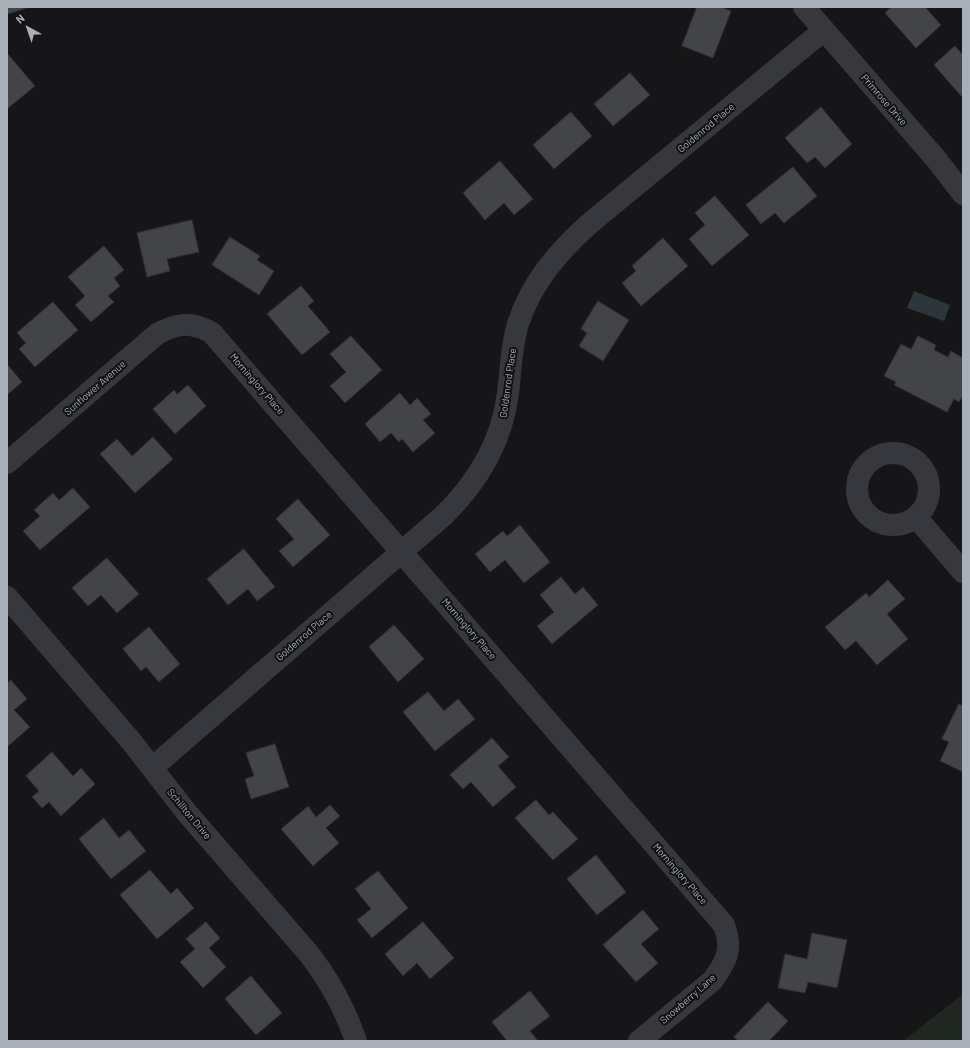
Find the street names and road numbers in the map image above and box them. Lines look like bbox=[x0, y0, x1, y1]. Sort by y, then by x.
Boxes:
street label: Primrose Drive bbox=[859, 72, 909, 128]
street label: Goldenrod Place bbox=[675, 101, 737, 155]
street label: Goldenrod Place bbox=[497, 347, 519, 419]
street label: Morninglory Place bbox=[227, 351, 287, 417]
street label: Sunflower Avenue bbox=[62, 358, 128, 418]
street label: Morninglory Place bbox=[439, 596, 499, 662]
street label: Goldenrod Place bbox=[274, 608, 334, 664]
street label: Schillton Drive bbox=[164, 786, 214, 842]
street label: Morninglory Place bbox=[650, 841, 710, 907]
street label: Snowberry Lane bbox=[658, 972, 718, 1026]

